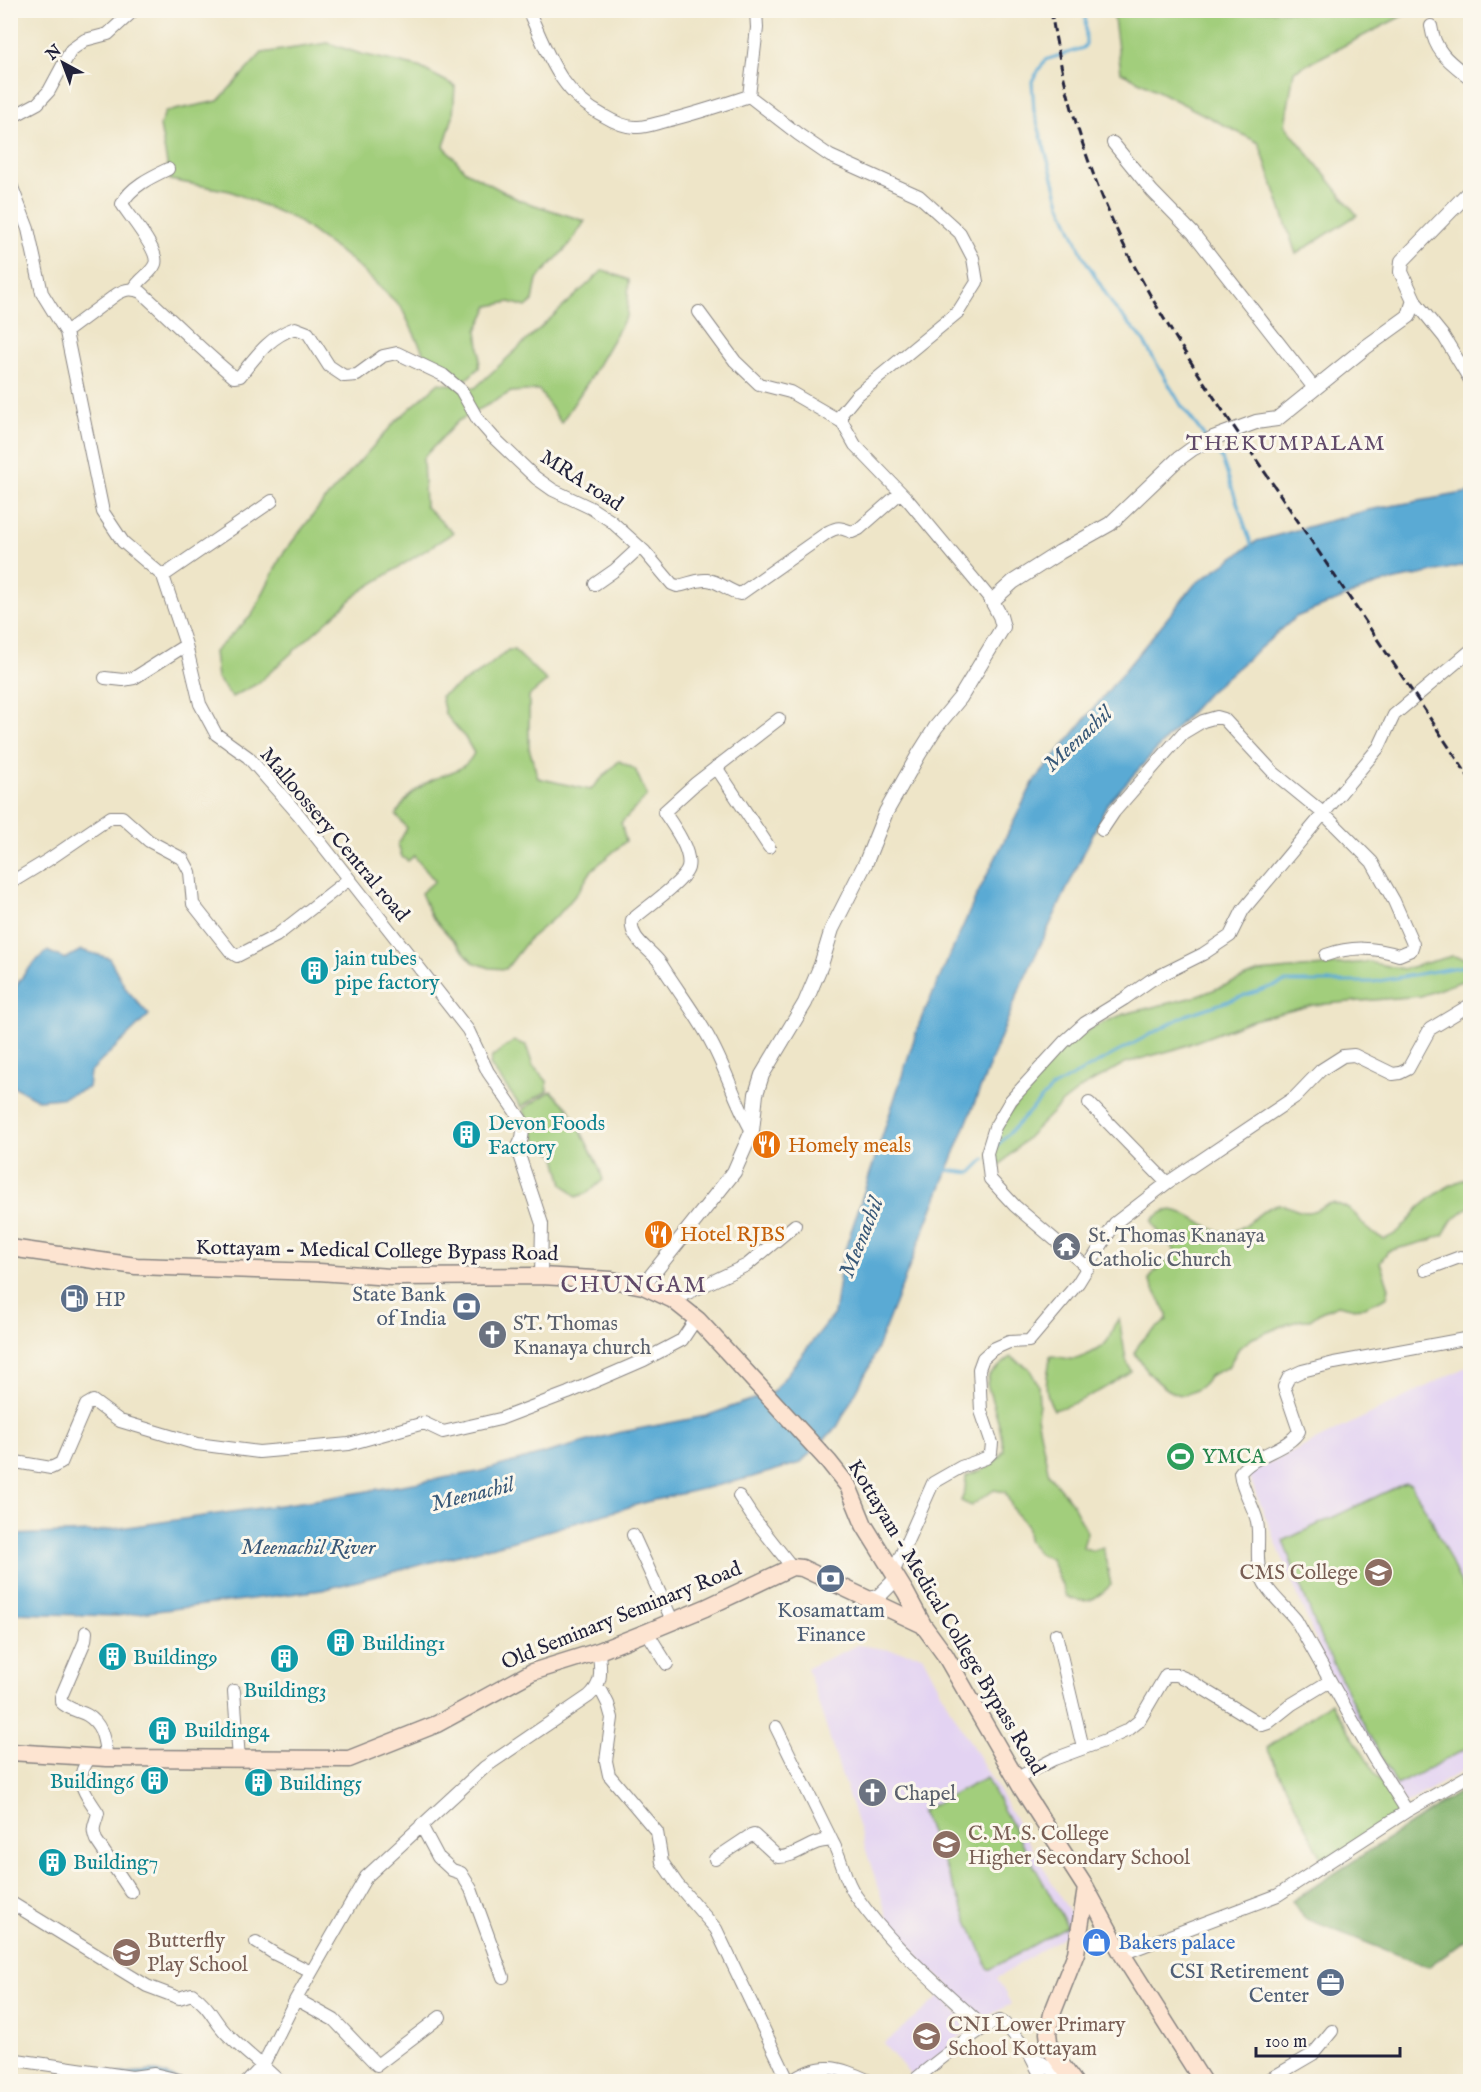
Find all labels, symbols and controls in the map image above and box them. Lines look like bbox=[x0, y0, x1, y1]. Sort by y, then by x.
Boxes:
north arrow bbox=[33, 33, 93, 93]
text: N bbox=[42, 41, 66, 66]
district label: THEKUMPALAM bbox=[1186, 430, 1386, 458]
street label: MRA road bbox=[535, 444, 628, 519]
water label: Meenachil bbox=[1038, 699, 1120, 778]
street label: Malloossery Central road bbox=[253, 742, 415, 928]
place label: jain tubes pipe factory bbox=[333, 946, 440, 997]
building icon: jain tubes pipe factory bbox=[298, 954, 330, 986]
place label: Devon Foods Factory bbox=[488, 1111, 605, 1162]
building icon: Devon Foods Factory bbox=[451, 1119, 483, 1151]
restaurant icon: Homely meals bbox=[751, 1129, 783, 1161]
place label: Homely meals bbox=[788, 1133, 911, 1160]
water label: Meenachil bbox=[833, 1192, 891, 1282]
restaurant icon: Hotel RJBS bbox=[643, 1218, 675, 1250]
place label: Hotel RJBS bbox=[680, 1222, 785, 1249]
place label: St. Thomas Knanaya Catholic Church bbox=[1088, 1223, 1266, 1274]
temple icon: St. Thomas Knanaya Catholic Church bbox=[1051, 1231, 1083, 1263]
street label: Kottayam - Medical College Bypass Road bbox=[195, 1235, 559, 1268]
district label: CHUNGAM bbox=[561, 1270, 707, 1301]
place label: State Bank of India bbox=[352, 1282, 447, 1333]
fuel station icon: HP bbox=[58, 1283, 90, 1315]
place label: HP bbox=[95, 1287, 125, 1314]
bank icon: State Bank of India bbox=[451, 1290, 483, 1322]
place label: ST. Thomas Knanaya church bbox=[513, 1311, 651, 1362]
church icon: ST. Thomas Knanaya church bbox=[476, 1319, 508, 1351]
sports icon: YMCA bbox=[1165, 1440, 1197, 1472]
place label: YMCA bbox=[1202, 1444, 1266, 1471]
street label: Kottayam - Medical College Bypass Road bbox=[841, 1455, 1051, 1781]
water label: Meenachil bbox=[428, 1471, 519, 1519]
water label: Meenachil River bbox=[241, 1534, 377, 1562]
street label: Old Seminary Seminary Road bbox=[498, 1556, 746, 1677]
school or university icon: CMS College bbox=[1363, 1556, 1395, 1588]
place label: CMS College bbox=[1240, 1560, 1358, 1587]
bank icon: Kosamattam Finance bbox=[815, 1563, 847, 1595]
place label: Kosamattam Finance bbox=[777, 1598, 885, 1649]
building icon: Building1 bbox=[325, 1627, 357, 1659]
place label: Building1 bbox=[362, 1631, 445, 1658]
building icon: Building9 bbox=[96, 1641, 128, 1673]
building icon: Building3 bbox=[269, 1643, 301, 1675]
place label: Building9 bbox=[133, 1645, 218, 1672]
place label: Building3 bbox=[243, 1678, 327, 1705]
building icon: Building4 bbox=[147, 1714, 179, 1746]
place label: Building4 bbox=[184, 1718, 270, 1745]
building icon: Building6 bbox=[139, 1765, 171, 1797]
building icon: Building5 bbox=[242, 1767, 274, 1799]
place label: Building6 bbox=[50, 1769, 135, 1796]
place label: Building5 bbox=[279, 1771, 362, 1798]
church icon: Chapel bbox=[857, 1777, 889, 1809]
place label: Chapel bbox=[894, 1781, 956, 1808]
place label: C. M. S. College Higher Secondary School bbox=[968, 1821, 1190, 1872]
school or university icon: C. M. S. College Higher Secondary School bbox=[931, 1829, 963, 1861]
building icon: Building7 bbox=[36, 1846, 68, 1878]
place label: Building7 bbox=[73, 1850, 158, 1877]
shop icon: Bakers palace bbox=[1081, 1926, 1113, 1958]
place label: Butterfly Play School bbox=[147, 1928, 248, 1979]
place label: Bakers palace bbox=[1118, 1930, 1236, 1957]
school or university icon: Butterfly Play School bbox=[110, 1936, 142, 1968]
place label: CSI Retirement Center bbox=[1170, 1959, 1309, 2010]
office icon: CSI Retirement Center bbox=[1314, 1967, 1346, 1999]
place label: CNI Lower Primary School Kottayam bbox=[948, 2012, 1126, 2063]
school or university icon: CNI Lower Primary School Kottayam bbox=[911, 2020, 943, 2052]
scale bar bbox=[1256, 2020, 1400, 2058]
text: 100 m bbox=[1265, 2031, 1307, 2054]

